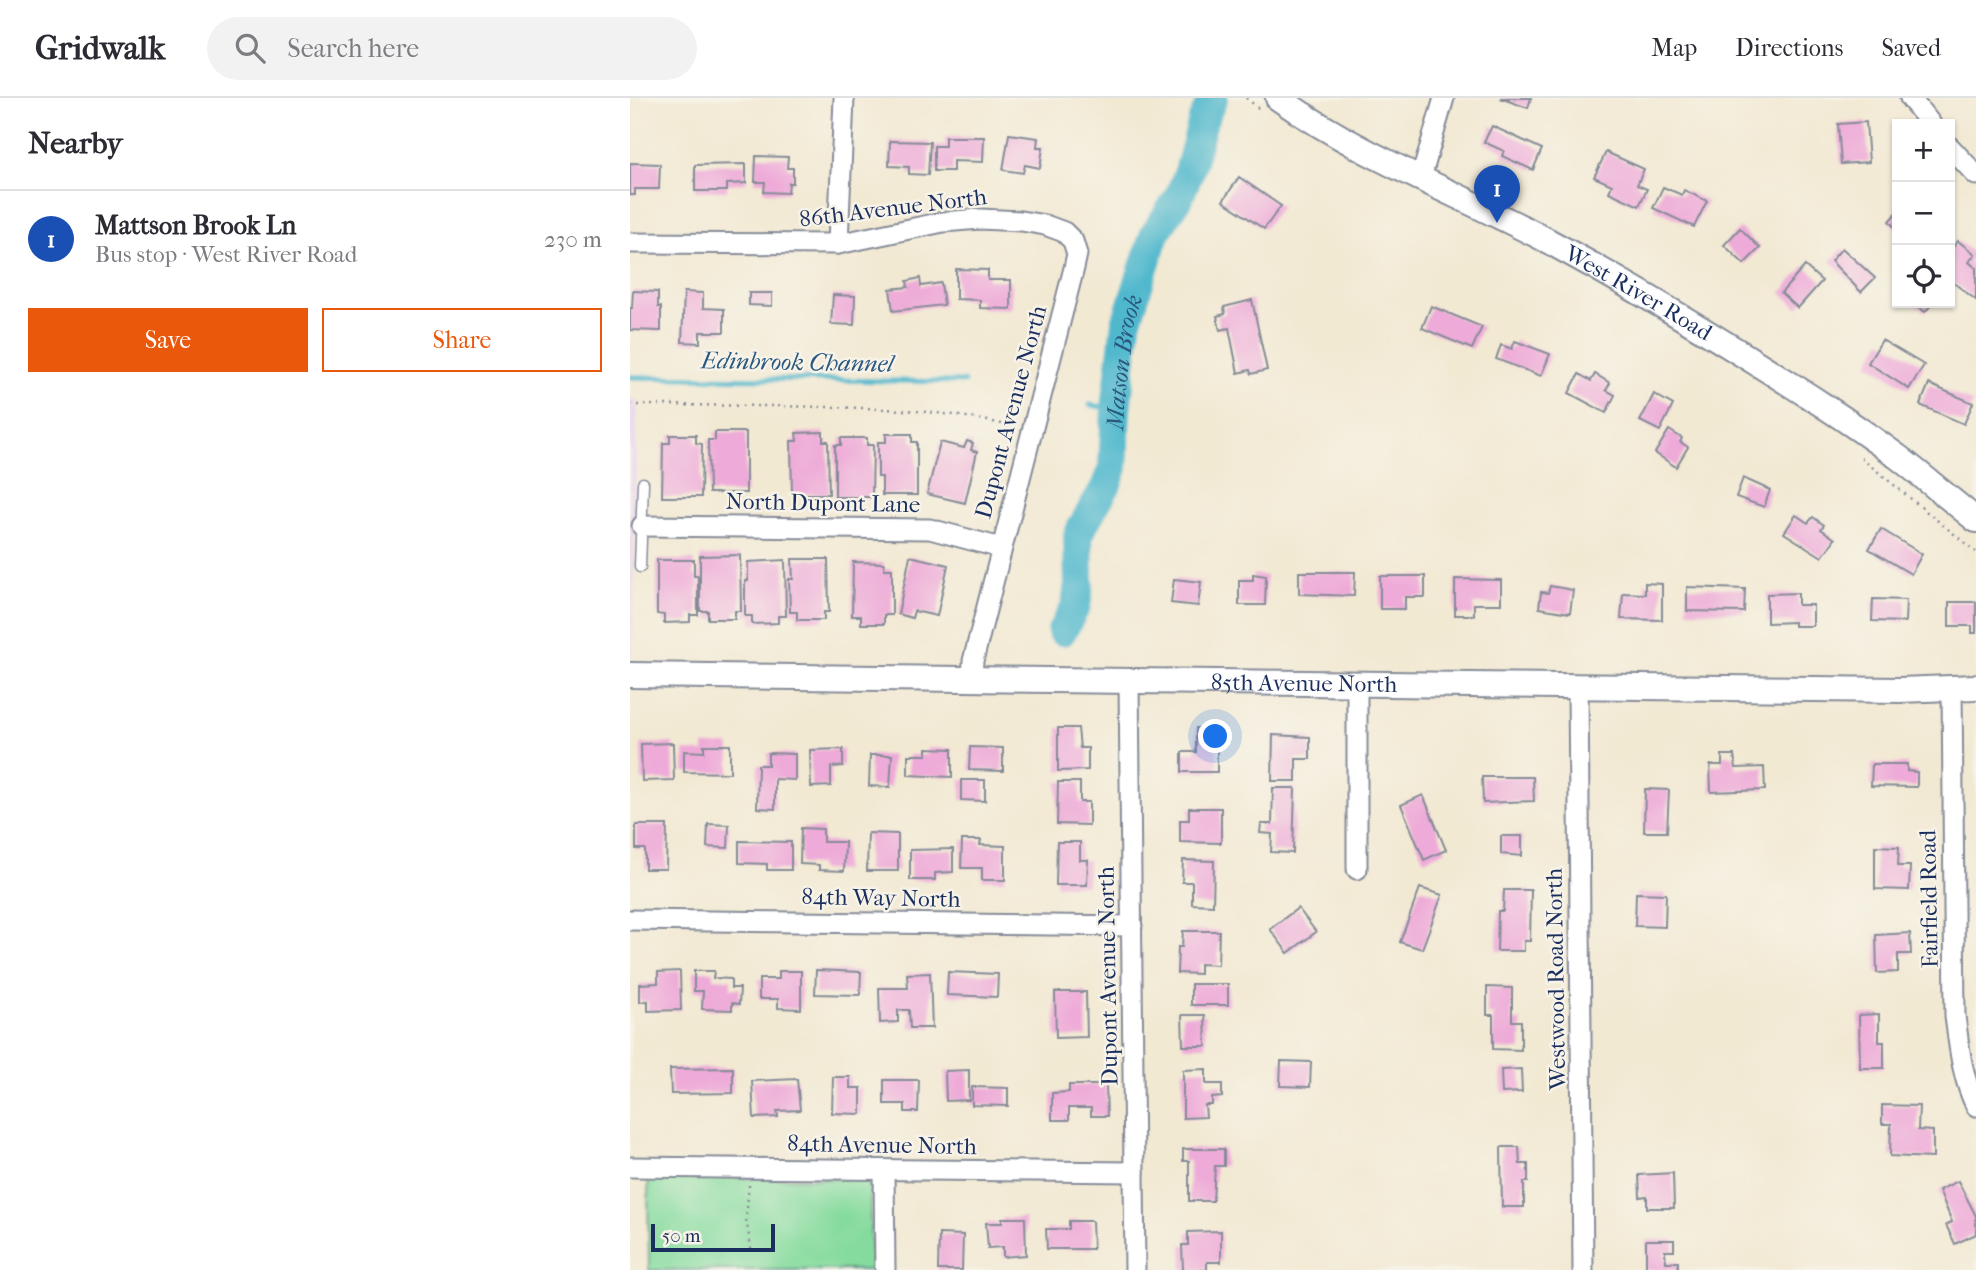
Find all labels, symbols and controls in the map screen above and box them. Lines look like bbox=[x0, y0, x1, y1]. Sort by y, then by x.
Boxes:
search box bbox=[207, 17, 697, 80]
text: Gridwalk bbox=[35, 29, 165, 68]
icon: search bbox=[231, 29, 269, 67]
text: Search here bbox=[287, 33, 419, 64]
text: Map bbox=[1651, 34, 1697, 62]
text: Directions bbox=[1735, 34, 1843, 62]
text: Saved bbox=[1881, 34, 1941, 62]
map controls bbox=[1892, 119, 1955, 308]
button: + bbox=[1892, 119, 1955, 182]
text: Nearby bbox=[28, 126, 123, 161]
pin: 1 bbox=[1474, 165, 1520, 223]
button: − bbox=[1892, 182, 1955, 245]
street label: 86th Avenue North bbox=[798, 183, 988, 233]
text: Mattson Brook Ln bbox=[95, 210, 296, 241]
text: 1 bbox=[47, 226, 55, 253]
text: 230 m bbox=[544, 226, 602, 253]
street label: West River Road bbox=[1559, 239, 1717, 346]
text: Bus stop · West River Road bbox=[95, 241, 357, 268]
button: locate bbox=[1892, 245, 1955, 308]
water label: Matson Brook bbox=[1101, 291, 1148, 433]
street label: Dupont Avenue North bbox=[970, 302, 1052, 522]
button: Save bbox=[28, 308, 308, 372]
button: Share bbox=[322, 308, 602, 372]
water label: Edinbrook Channel bbox=[699, 346, 897, 378]
street label: North Dupont Lane bbox=[725, 488, 921, 518]
street label: 85th Avenue North bbox=[1211, 668, 1397, 698]
your location bbox=[1198, 719, 1232, 753]
street label: Fairfield Road bbox=[1914, 829, 1944, 968]
street label: Dupont Avenue North bbox=[1093, 866, 1123, 1086]
street label: Westwood Road North bbox=[1541, 868, 1571, 1091]
street label: 84th Way North bbox=[801, 883, 961, 913]
street label: 84th Avenue North bbox=[787, 1130, 977, 1160]
scale bar bbox=[651, 1221, 775, 1253]
text: 50 m bbox=[662, 1225, 701, 1247]

